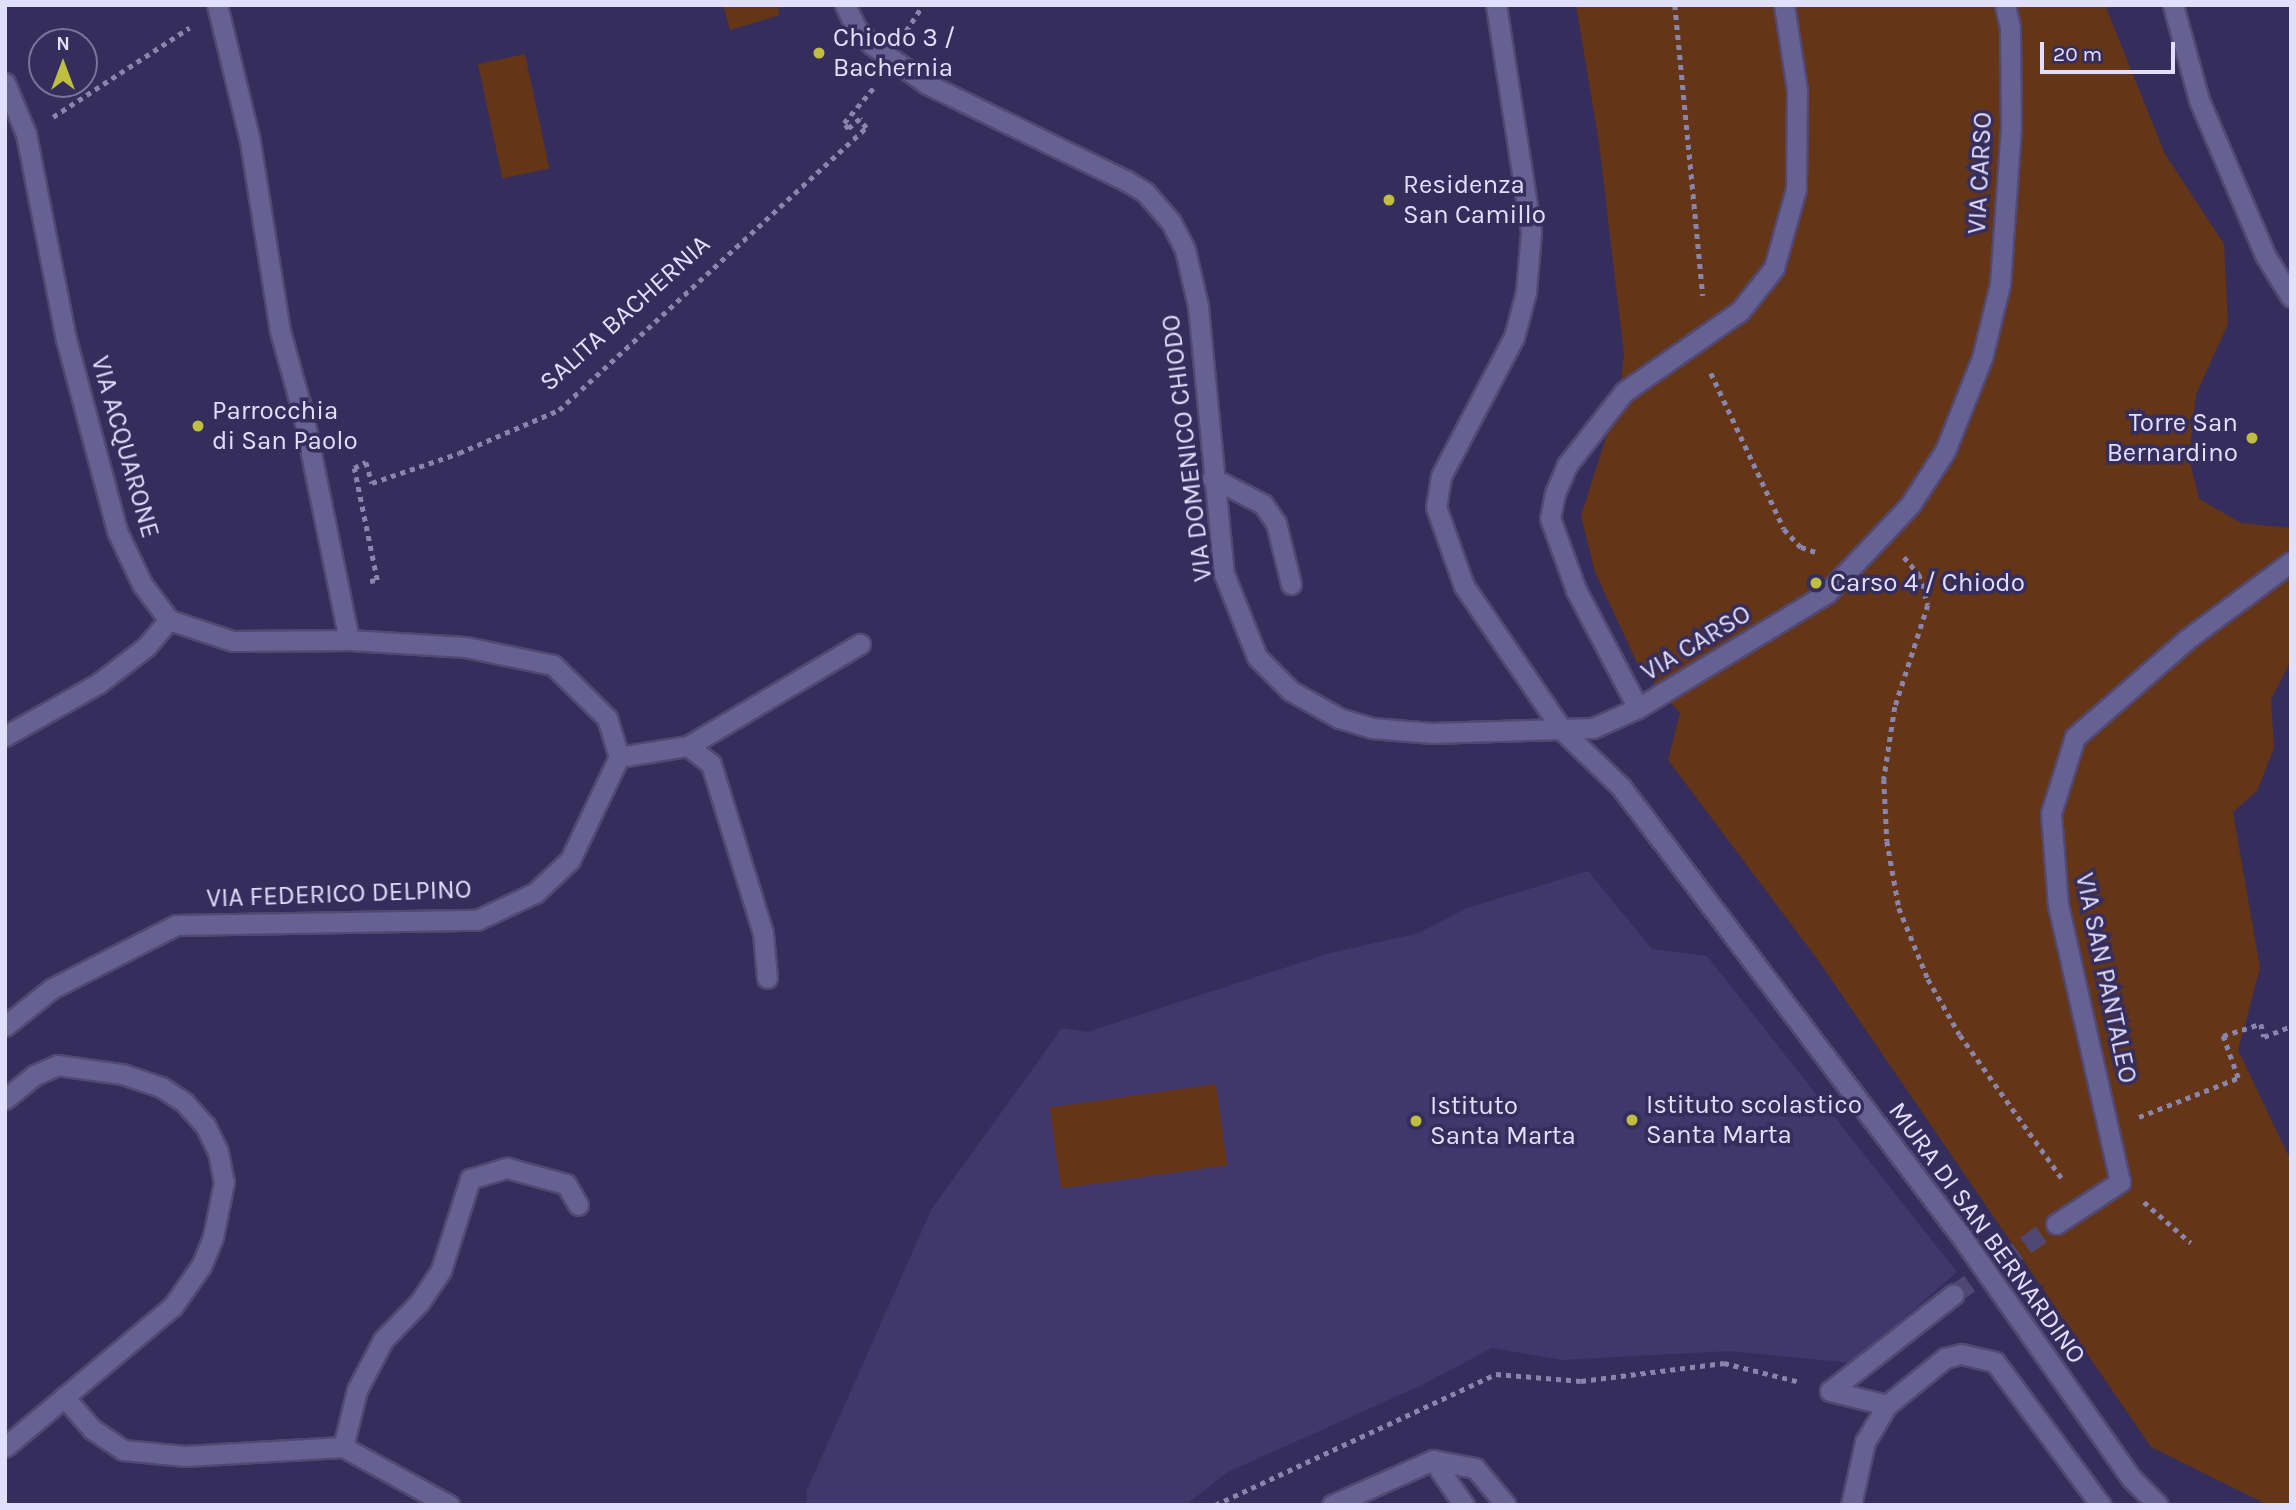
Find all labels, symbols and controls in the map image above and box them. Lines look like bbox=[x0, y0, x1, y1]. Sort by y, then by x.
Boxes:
place label: Chiodo 3 / Bachernia bbox=[833, 22, 955, 84]
north arrow bbox=[28, 28, 98, 98]
scale bar bbox=[2044, 28, 2179, 72]
text: N bbox=[56, 33, 70, 55]
text: 20 m bbox=[2053, 42, 2102, 66]
marker: Chiodo 3 / Bachernia bbox=[811, 45, 827, 61]
street label: VIA CARSO bbox=[1961, 111, 1999, 235]
place label: Residenza San Camillo bbox=[1403, 169, 1546, 230]
marker: Residenza San Camillo bbox=[1381, 192, 1397, 208]
street label: SALITA BACHERNIA bbox=[534, 228, 716, 398]
street label: VIA DOMENICO CHIODO bbox=[1155, 313, 1219, 583]
street label: VIA ACQUARONE bbox=[84, 352, 166, 542]
place label: Parrocchia di San Paolo bbox=[212, 395, 358, 457]
place label: Torre San Bernardino bbox=[2107, 407, 2238, 468]
marker: Parrocchia di San Paolo bbox=[190, 418, 206, 434]
marker: Torre San Bernardino bbox=[2244, 430, 2260, 446]
place label: Carso 4 / Chiodo bbox=[1830, 567, 2025, 599]
marker: Carso 4 / Chiodo bbox=[1808, 575, 1824, 591]
street label: VIA CARSO bbox=[1636, 598, 1756, 688]
street label: VIA SAN PANTALEO bbox=[2068, 870, 2144, 1086]
street label: VIA FEDERICO DELPINO bbox=[206, 874, 472, 914]
place label: Istituto scolastico Santa Marta bbox=[1646, 1089, 1862, 1150]
place label: Istituto Santa Marta bbox=[1430, 1090, 1576, 1152]
street label: MURA DI SAN BERNARDINO bbox=[1882, 1096, 2092, 1370]
marker: Istituto scolastico Santa Marta bbox=[1624, 1112, 1640, 1128]
marker: Istituto Santa Marta bbox=[1408, 1113, 1424, 1129]

